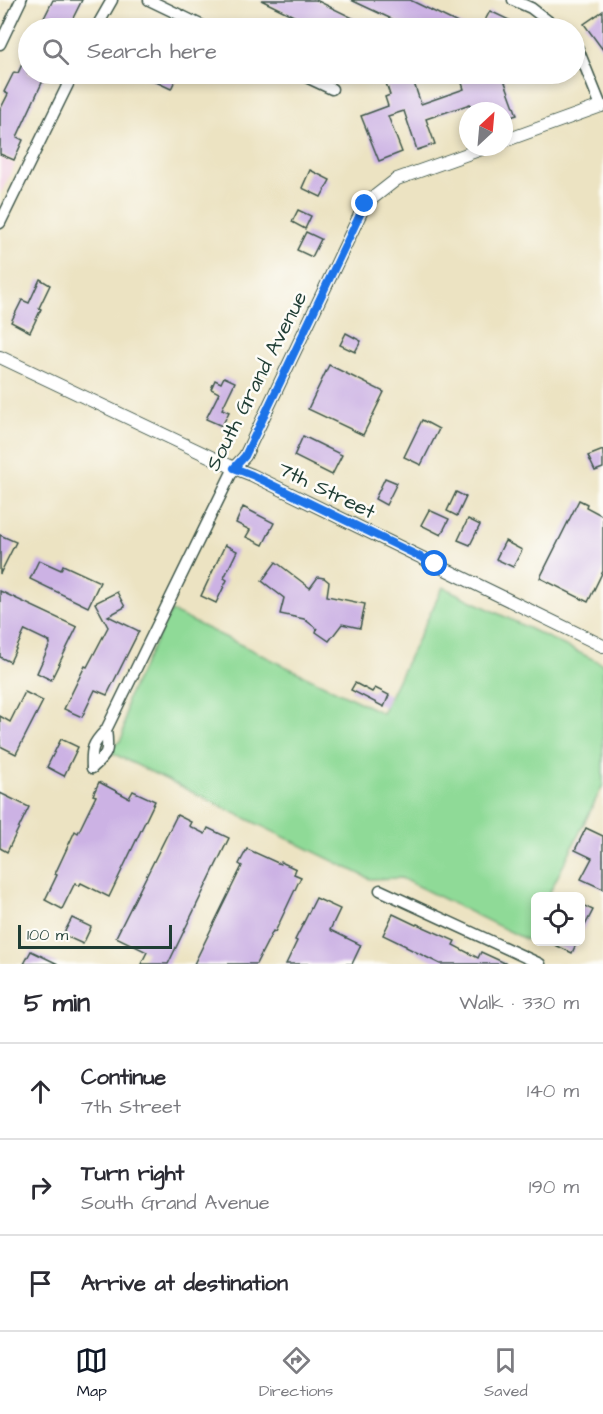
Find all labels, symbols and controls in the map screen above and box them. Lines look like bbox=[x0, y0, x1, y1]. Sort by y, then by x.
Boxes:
search box bbox=[18, 18, 585, 84]
icon: search bbox=[39, 35, 72, 68]
text: Search here bbox=[87, 36, 217, 67]
north arrow bbox=[459, 102, 513, 156]
route end bbox=[351, 190, 377, 216]
street label: South Grand Avenue bbox=[199, 286, 314, 476]
street label: 7th Street bbox=[273, 454, 381, 527]
route start bbox=[421, 550, 447, 576]
map controls bbox=[531, 892, 585, 946]
button: locate bbox=[531, 892, 585, 946]
scale bar bbox=[18, 922, 172, 950]
text: 100 m bbox=[27, 924, 68, 946]
text: 5 min bbox=[24, 985, 90, 1021]
text: Walk · 330 m bbox=[459, 989, 579, 1017]
text: Continue bbox=[81, 1062, 166, 1093]
icon: ahead bbox=[24, 1075, 57, 1108]
text: 140 m bbox=[527, 1077, 579, 1105]
text: 7th Street bbox=[81, 1093, 181, 1121]
text: Turn right bbox=[81, 1158, 184, 1189]
icon: right bbox=[24, 1171, 57, 1204]
text: 190 m bbox=[529, 1173, 579, 1201]
text: South Grand Avenue bbox=[81, 1189, 270, 1217]
icon: arrive bbox=[24, 1267, 57, 1300]
text: Arrive at destination bbox=[81, 1268, 288, 1299]
tab: Map bbox=[75, 1344, 108, 1402]
tab: Directions bbox=[259, 1344, 333, 1402]
tab: Saved bbox=[484, 1344, 528, 1402]

